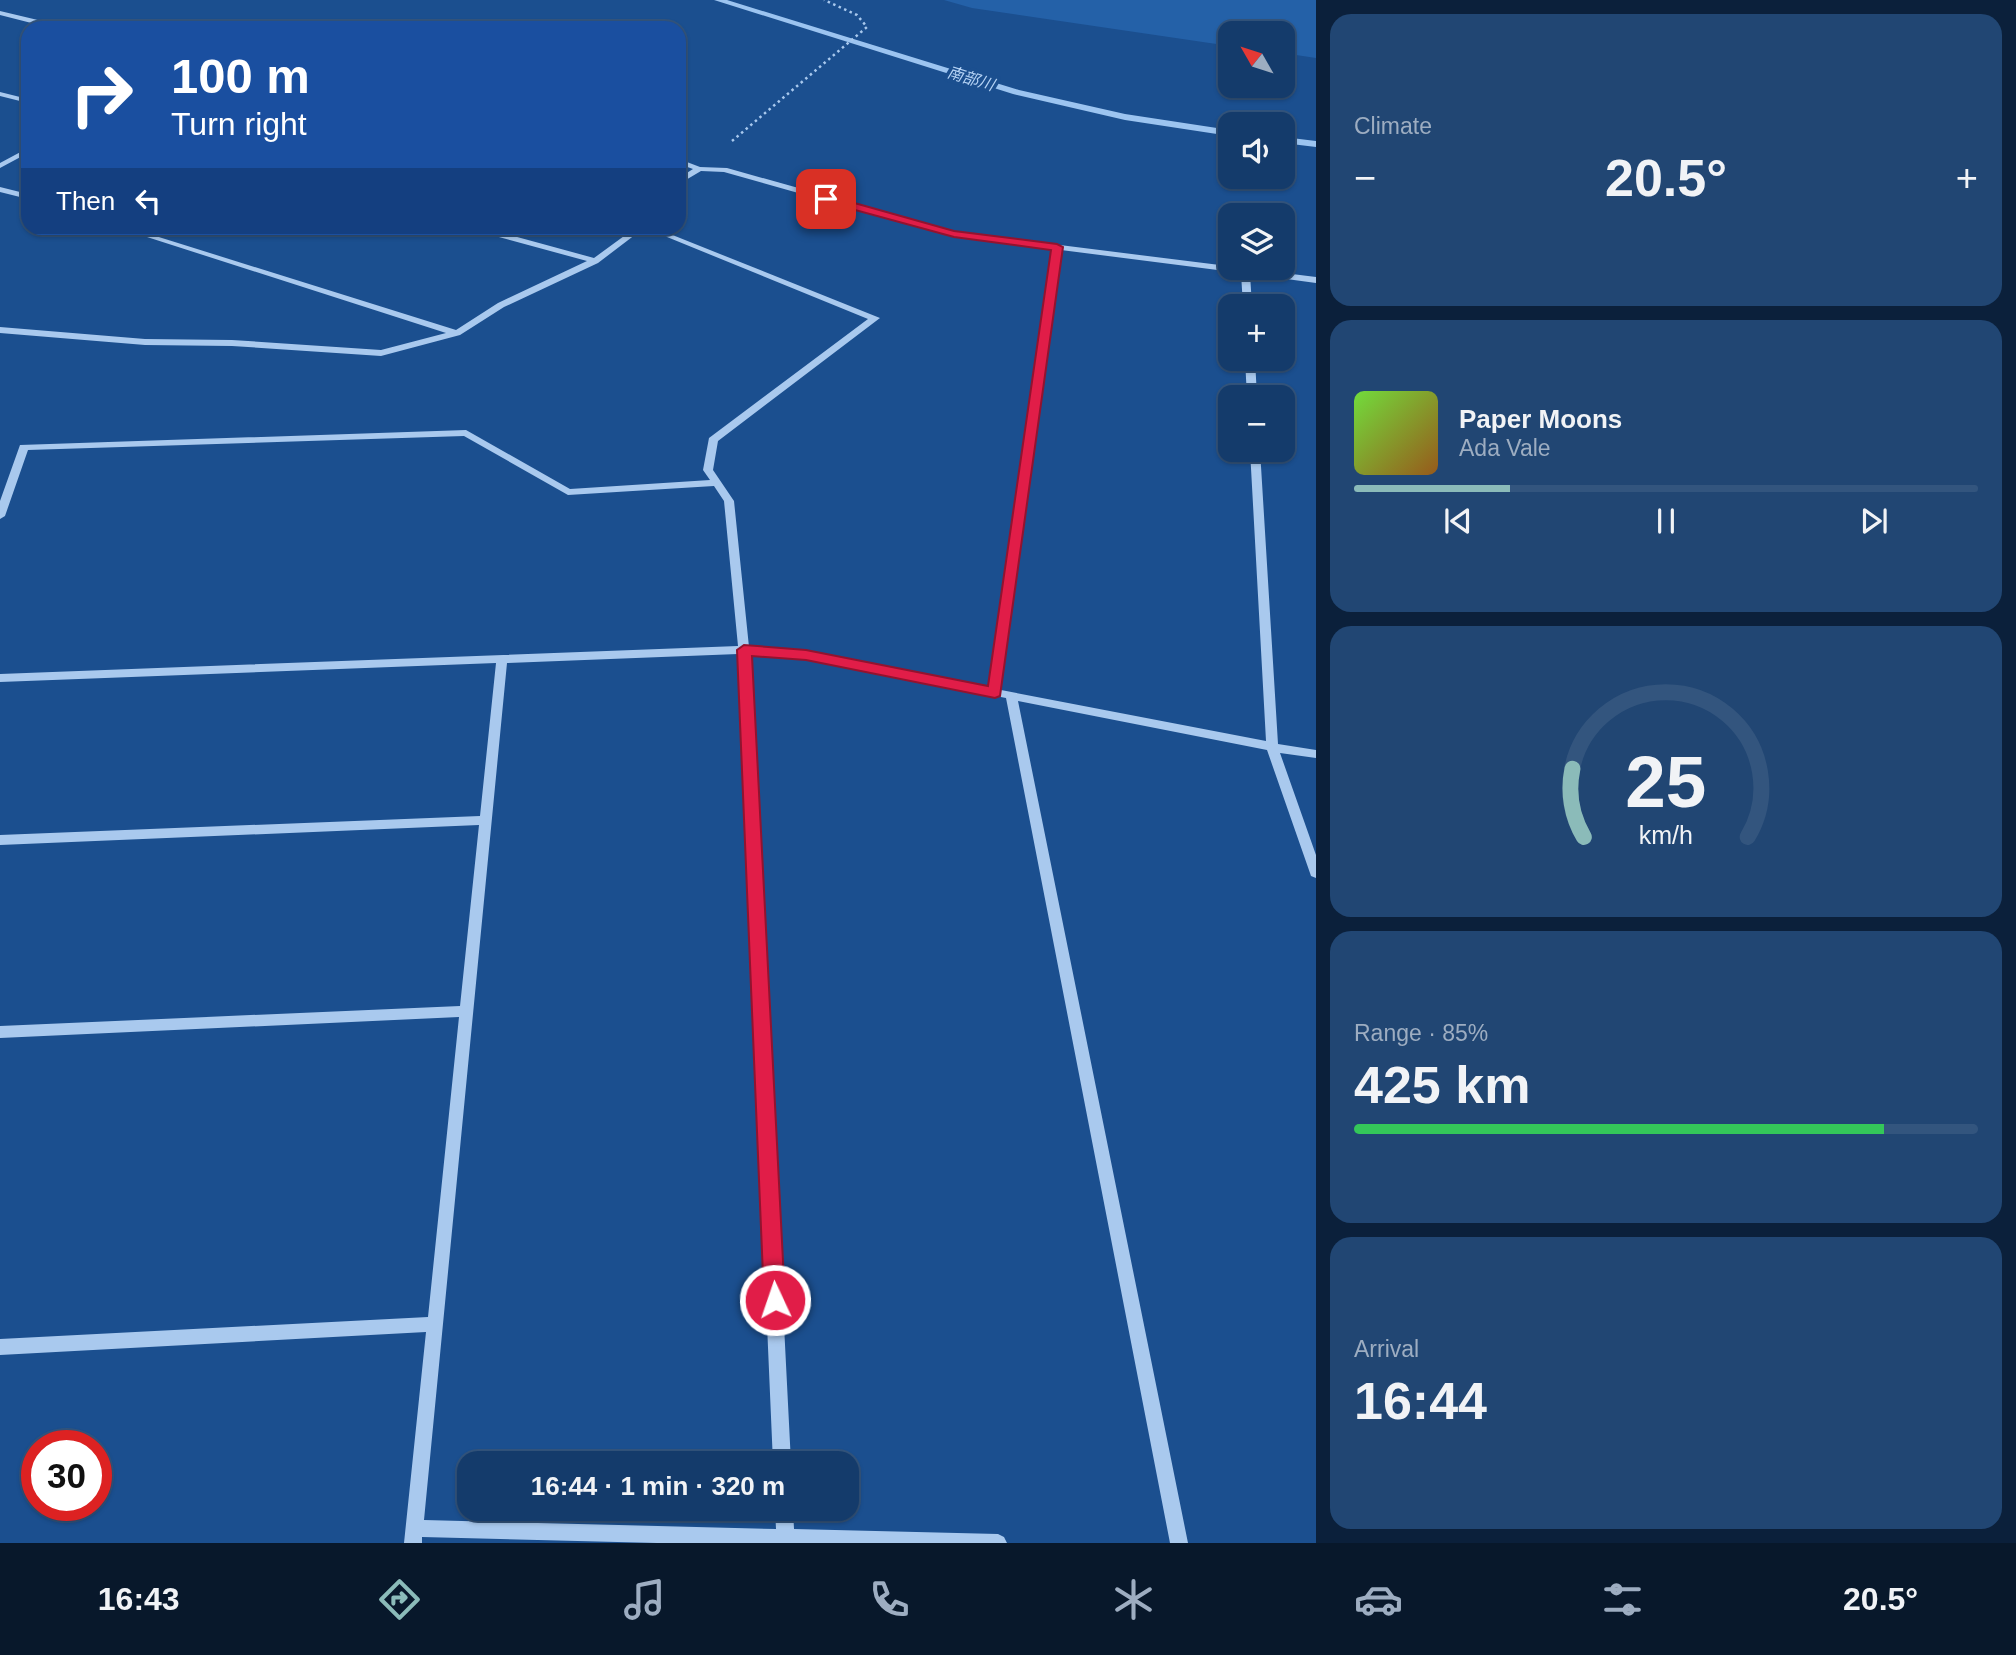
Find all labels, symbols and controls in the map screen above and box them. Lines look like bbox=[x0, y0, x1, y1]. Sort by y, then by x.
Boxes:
north arrow bbox=[1218, 21, 1295, 98]
map controls bbox=[1218, 21, 1295, 462]
icon: right bbox=[56, 49, 147, 140]
text: 100 m bbox=[171, 49, 310, 103]
water label: 南部川 bbox=[945, 63, 998, 94]
text: Turn right bbox=[171, 106, 307, 142]
button: sound bbox=[1218, 112, 1295, 189]
text: Climate bbox=[1354, 113, 1432, 139]
text: 20.5° bbox=[1605, 149, 1727, 207]
text: − bbox=[1354, 157, 1376, 199]
text: + bbox=[1956, 157, 1978, 199]
pin bbox=[796, 169, 856, 229]
icon: arrive bbox=[807, 180, 845, 218]
icon: left bbox=[129, 182, 167, 220]
text: Then bbox=[56, 186, 115, 216]
button: layers bbox=[1218, 203, 1295, 280]
button: + bbox=[1218, 294, 1295, 371]
button: − bbox=[1218, 385, 1295, 462]
text: Paper Moons bbox=[1459, 404, 1622, 434]
text: Ada Vale bbox=[1459, 435, 1551, 461]
icon: previous bbox=[1439, 502, 1477, 540]
icon: pause bbox=[1647, 502, 1685, 540]
icon: next bbox=[1855, 502, 1893, 540]
text: 25 bbox=[1626, 742, 1706, 823]
text: km/h bbox=[1639, 821, 1693, 849]
text: Range · 85% bbox=[1354, 1020, 1488, 1046]
text: 425 km bbox=[1354, 1056, 1530, 1114]
position arrow bbox=[738, 1263, 812, 1337]
text: Arrival bbox=[1354, 1336, 1419, 1362]
text: 16:44 bbox=[1354, 1372, 1487, 1430]
speed limit sign: 30 bbox=[21, 1430, 112, 1521]
text: 16:44 · 1 min · 320 m bbox=[531, 1471, 785, 1501]
icon: directions bbox=[375, 1575, 424, 1624]
icon: music bbox=[620, 1575, 669, 1624]
icon: phone bbox=[865, 1575, 914, 1624]
icon: climate bbox=[1109, 1575, 1158, 1624]
icon: car bbox=[1354, 1575, 1403, 1624]
icon: filters bbox=[1598, 1575, 1647, 1624]
text: 16:43 bbox=[98, 1581, 180, 1617]
text: 20.5° bbox=[1843, 1581, 1918, 1617]

